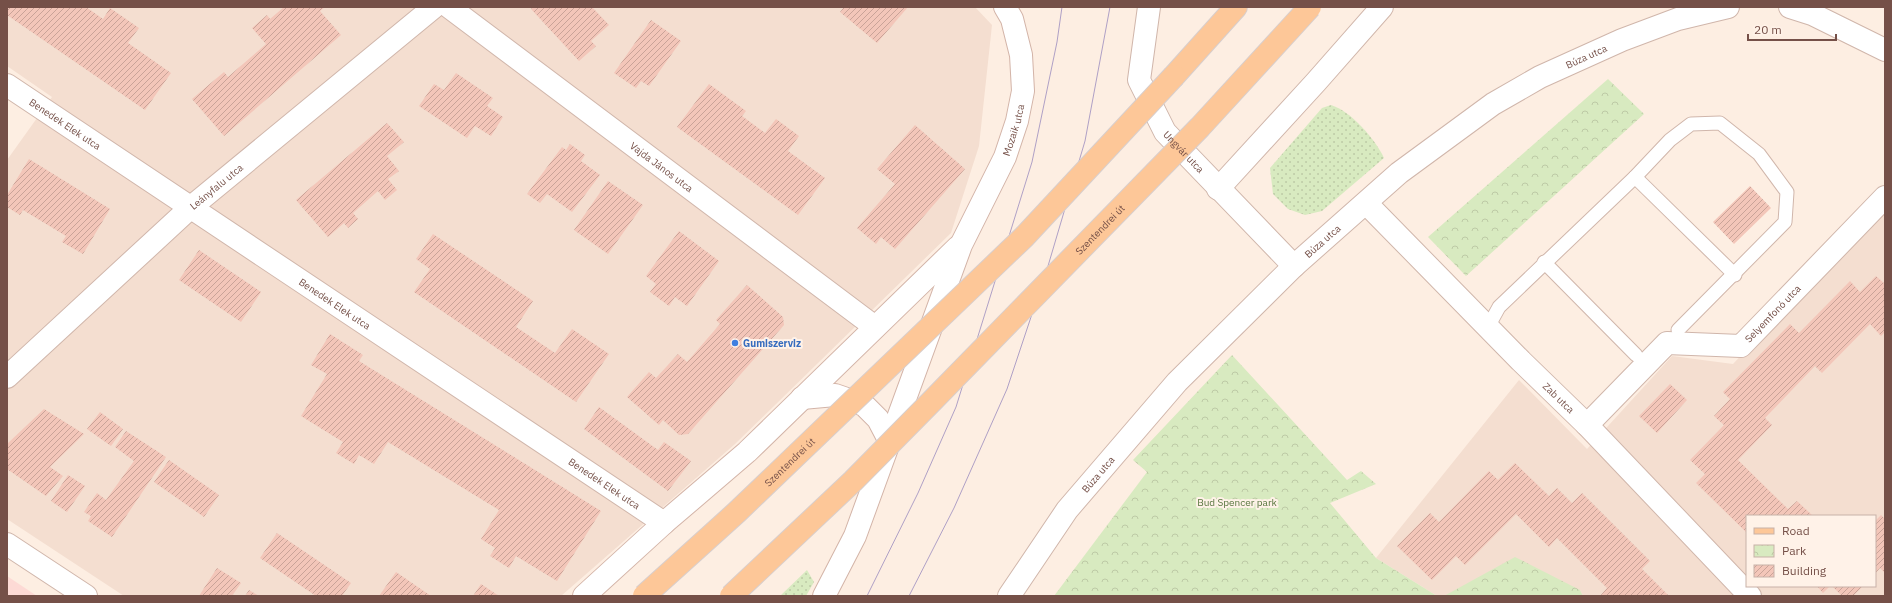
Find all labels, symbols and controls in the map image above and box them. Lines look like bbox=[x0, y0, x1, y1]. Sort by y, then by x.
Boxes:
scale bar bbox=[1748, 16, 1836, 42]
text: 20 m bbox=[1754, 22, 1782, 37]
street label: Búza utca bbox=[1563, 41, 1610, 71]
street label: Benedek Elek utca bbox=[27, 95, 104, 153]
street label: Mozaik utca bbox=[999, 102, 1027, 157]
street label: Ungvár utca bbox=[1161, 128, 1208, 176]
street label: Vajda János utca bbox=[628, 139, 696, 195]
street label: Leányfalu utca bbox=[187, 160, 246, 212]
street label: Szentendrei út bbox=[1072, 201, 1128, 257]
street label: Búza utca bbox=[1301, 221, 1344, 260]
street label: Benedek Elek utca bbox=[296, 275, 374, 332]
street label: Selyemfonó utca bbox=[1742, 281, 1804, 345]
place label: Gumiszerviz bbox=[743, 337, 801, 350]
marker: Gumiszerviz bbox=[730, 338, 740, 348]
street label: Zab utca bbox=[1540, 379, 1578, 416]
street label: Szentendrei út bbox=[761, 434, 818, 489]
street label: Búza utca bbox=[1078, 453, 1118, 495]
street label: Benedek Elek utca bbox=[566, 455, 643, 512]
park label: Bud Spencer park bbox=[1197, 496, 1278, 509]
legend bbox=[1746, 515, 1876, 587]
text: Road bbox=[1782, 523, 1810, 538]
text: Park bbox=[1782, 543, 1807, 558]
text: Building bbox=[1782, 563, 1827, 578]

